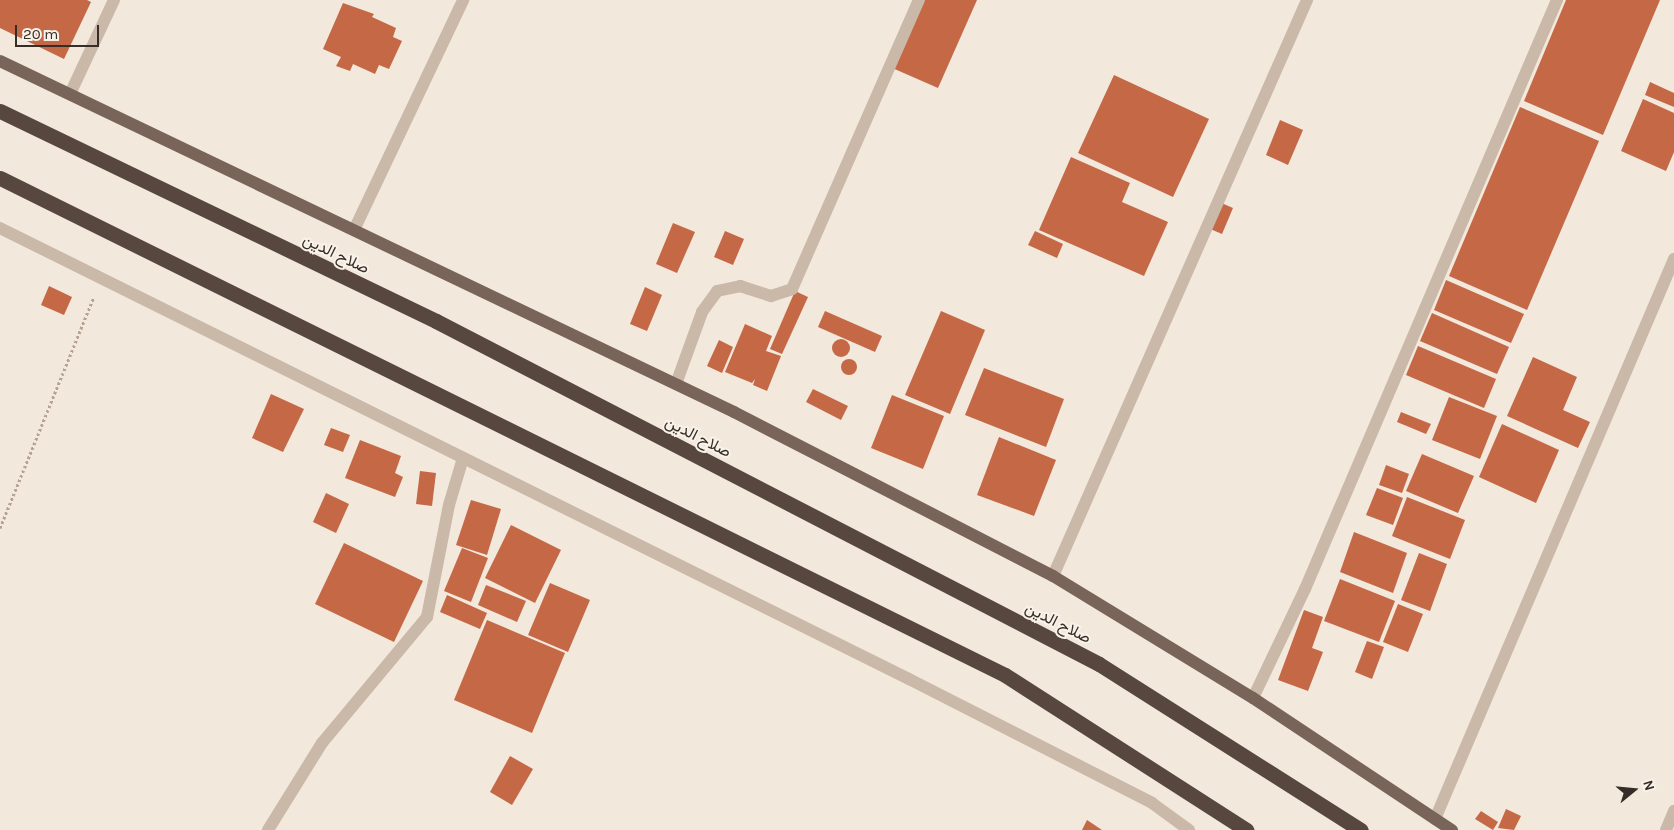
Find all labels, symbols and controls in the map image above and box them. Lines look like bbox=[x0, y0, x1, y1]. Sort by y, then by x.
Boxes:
scale bar bbox=[18, 15, 101, 47]
text: 20 m bbox=[23, 25, 58, 43]
street label: صلاح الدين bbox=[300, 230, 372, 278]
street label: صلاح الدين bbox=[662, 412, 734, 462]
street label: صلاح الدين bbox=[1022, 598, 1094, 648]
north arrow bbox=[1609, 765, 1659, 815]
text: N bbox=[1639, 778, 1658, 793]

